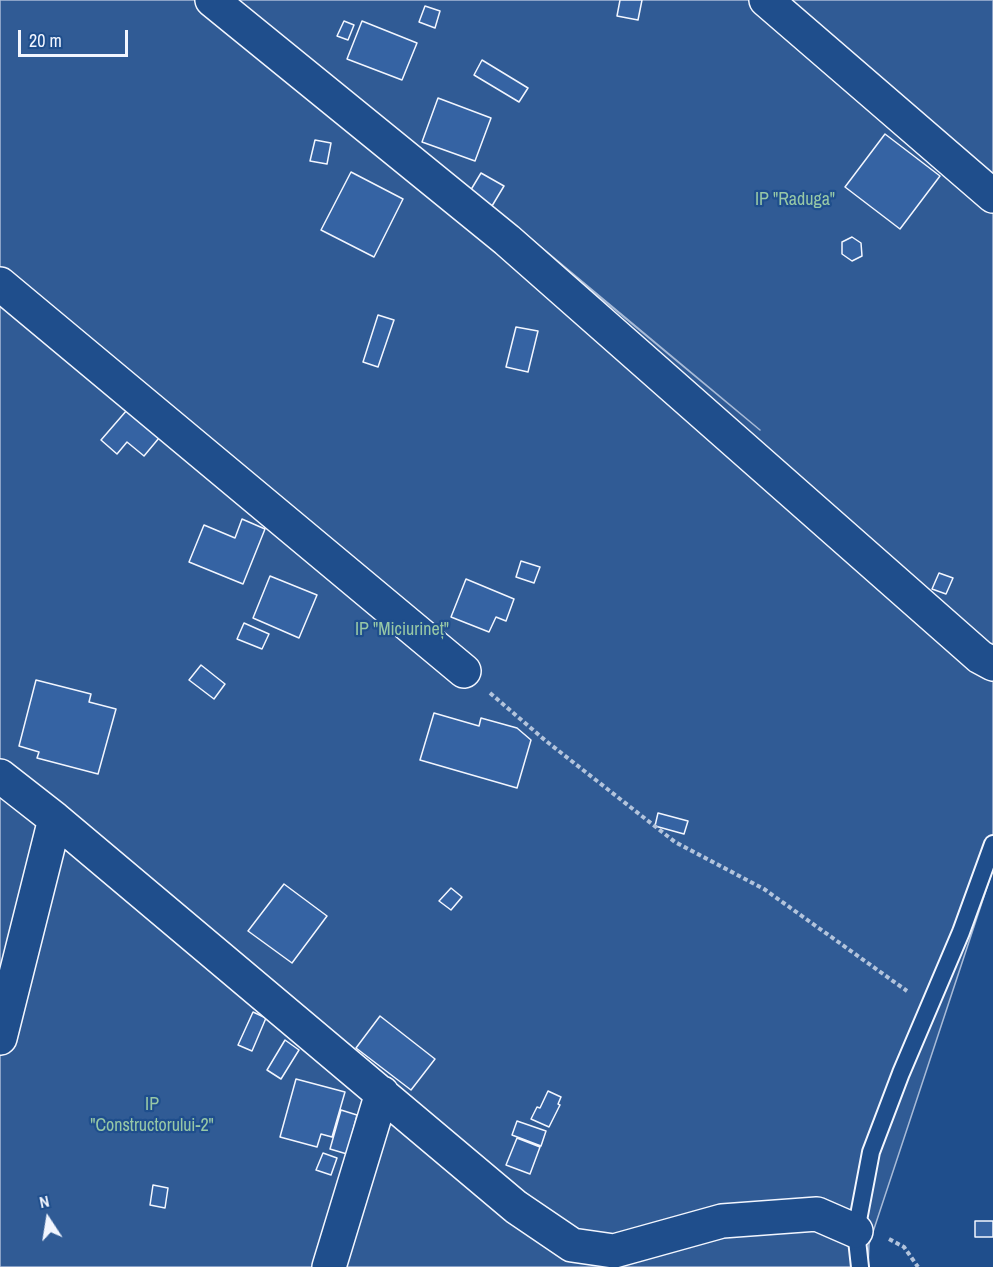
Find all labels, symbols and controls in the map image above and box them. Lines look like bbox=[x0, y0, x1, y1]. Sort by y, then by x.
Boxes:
scale bar bbox=[21, 18, 130, 56]
text: 20 m bbox=[29, 28, 62, 53]
park label: IP "Raduga" bbox=[755, 189, 835, 211]
park label: IP "Miciurineț" bbox=[355, 619, 449, 641]
park label: IP "Constructorului-2" bbox=[90, 1094, 214, 1136]
north arrow bbox=[18, 1189, 78, 1249]
text: N bbox=[37, 1190, 51, 1213]

